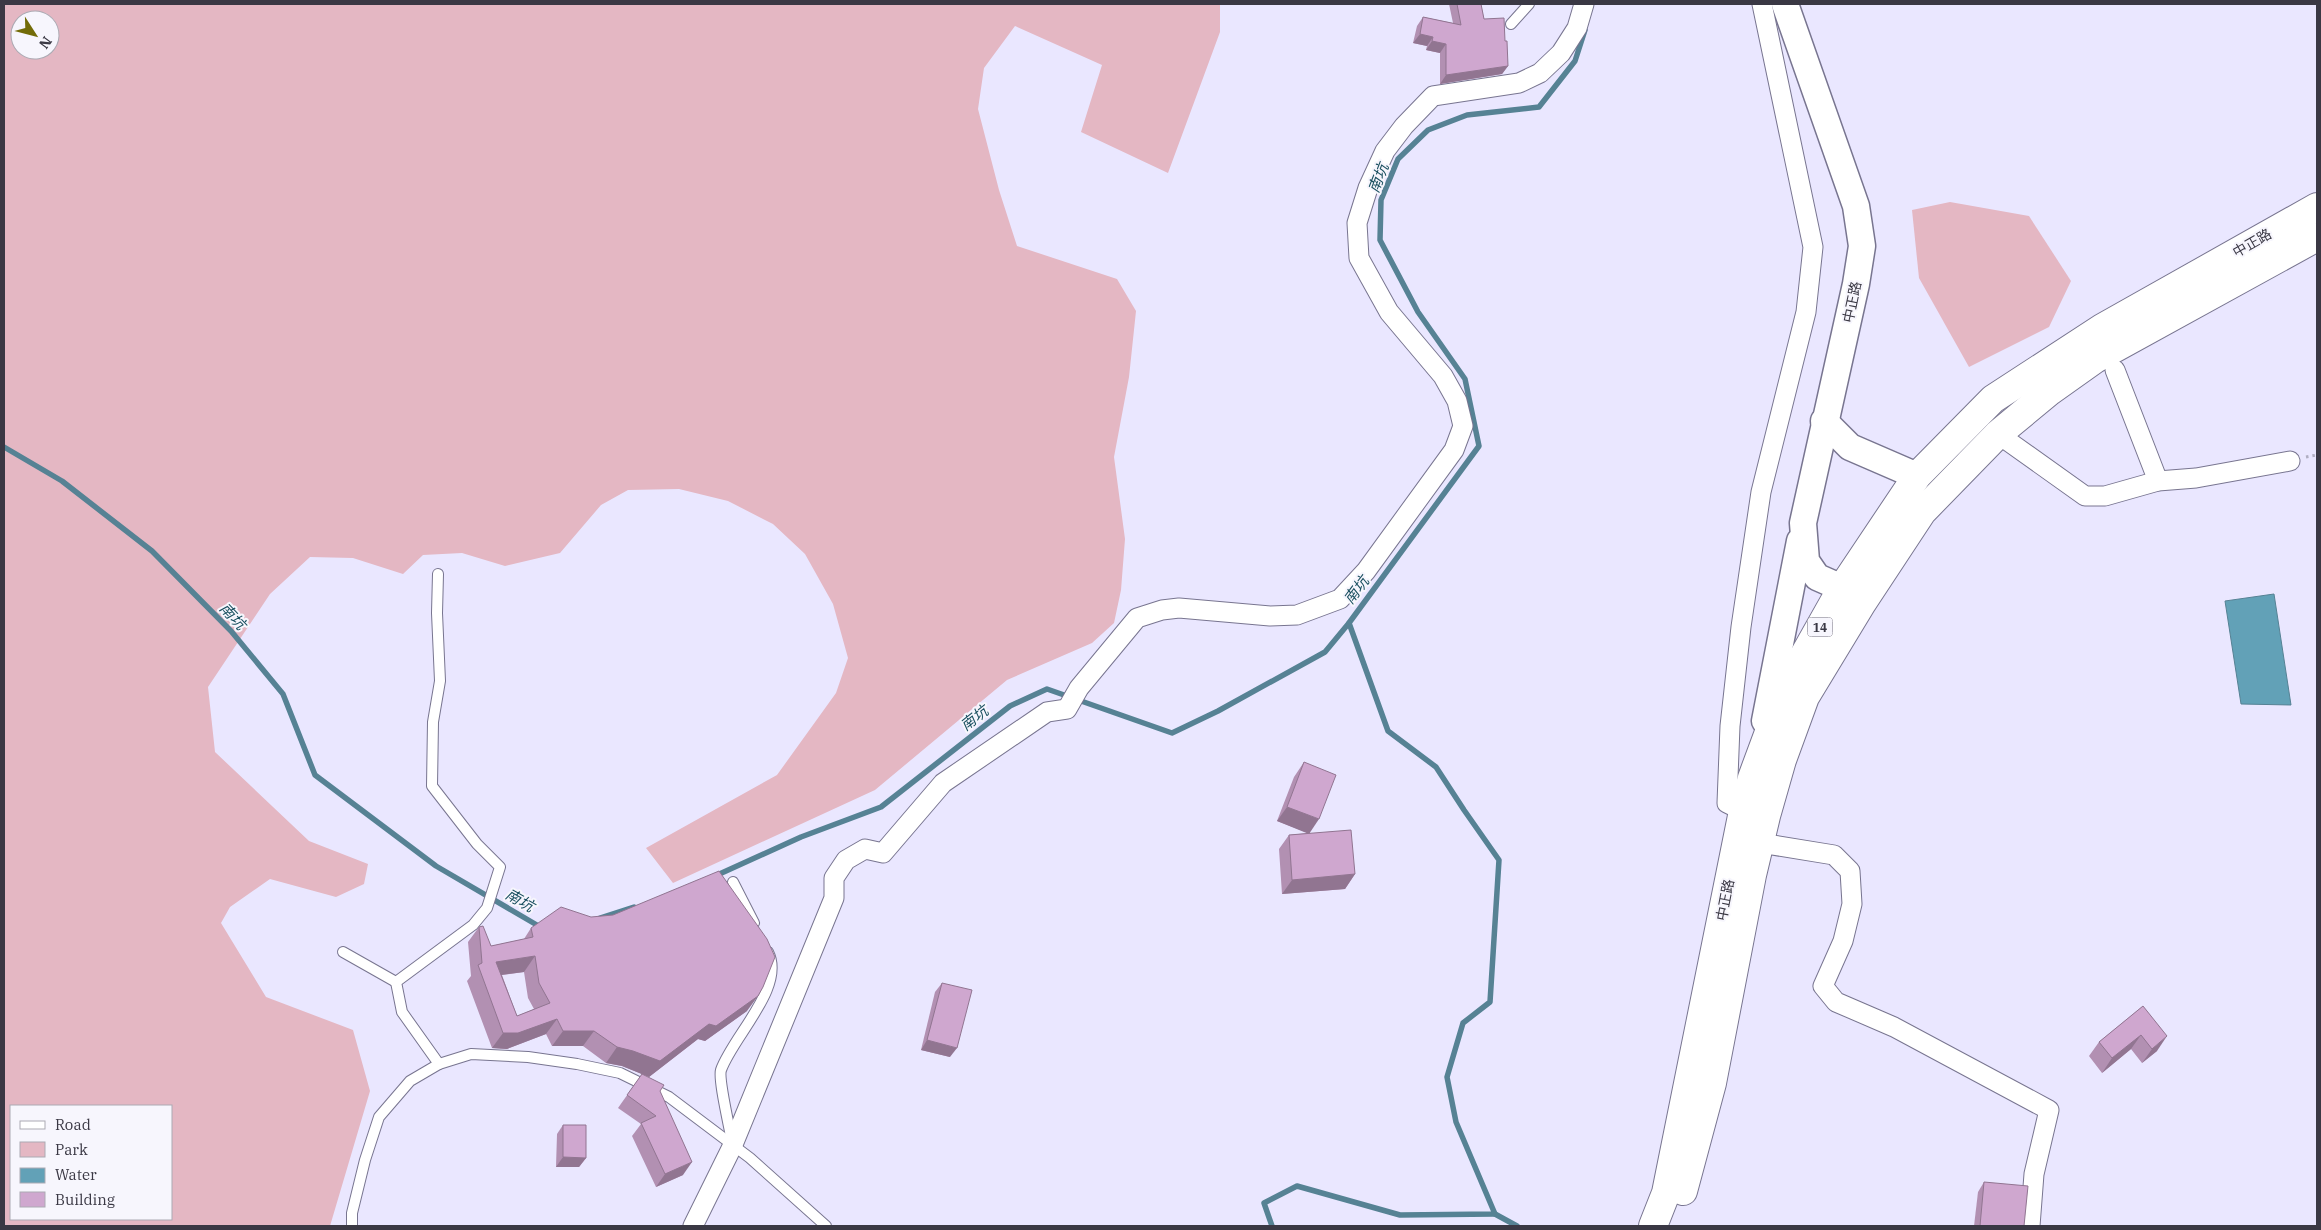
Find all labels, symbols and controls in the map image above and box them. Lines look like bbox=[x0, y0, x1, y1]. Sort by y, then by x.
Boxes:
north arrow bbox=[10, 10, 60, 60]
text: N bbox=[35, 33, 56, 52]
water label: 南坑 bbox=[1364, 159, 1393, 195]
street label: 中正路 bbox=[2229, 225, 2275, 261]
street label: 中正路 bbox=[1839, 280, 1865, 324]
water label: 南坑 bbox=[1339, 571, 1374, 608]
water label: 南坑 bbox=[216, 599, 252, 635]
road number: 14 bbox=[1808, 618, 1832, 636]
water label: 南坑 bbox=[956, 700, 993, 735]
street label: 中正路 bbox=[1712, 878, 1738, 922]
water label: 南坑 bbox=[502, 884, 539, 917]
legend bbox=[10, 1105, 172, 1220]
text: Road bbox=[55, 1115, 91, 1134]
text: Park bbox=[55, 1140, 88, 1159]
text: Water bbox=[55, 1165, 97, 1184]
text: Building bbox=[55, 1190, 115, 1209]

